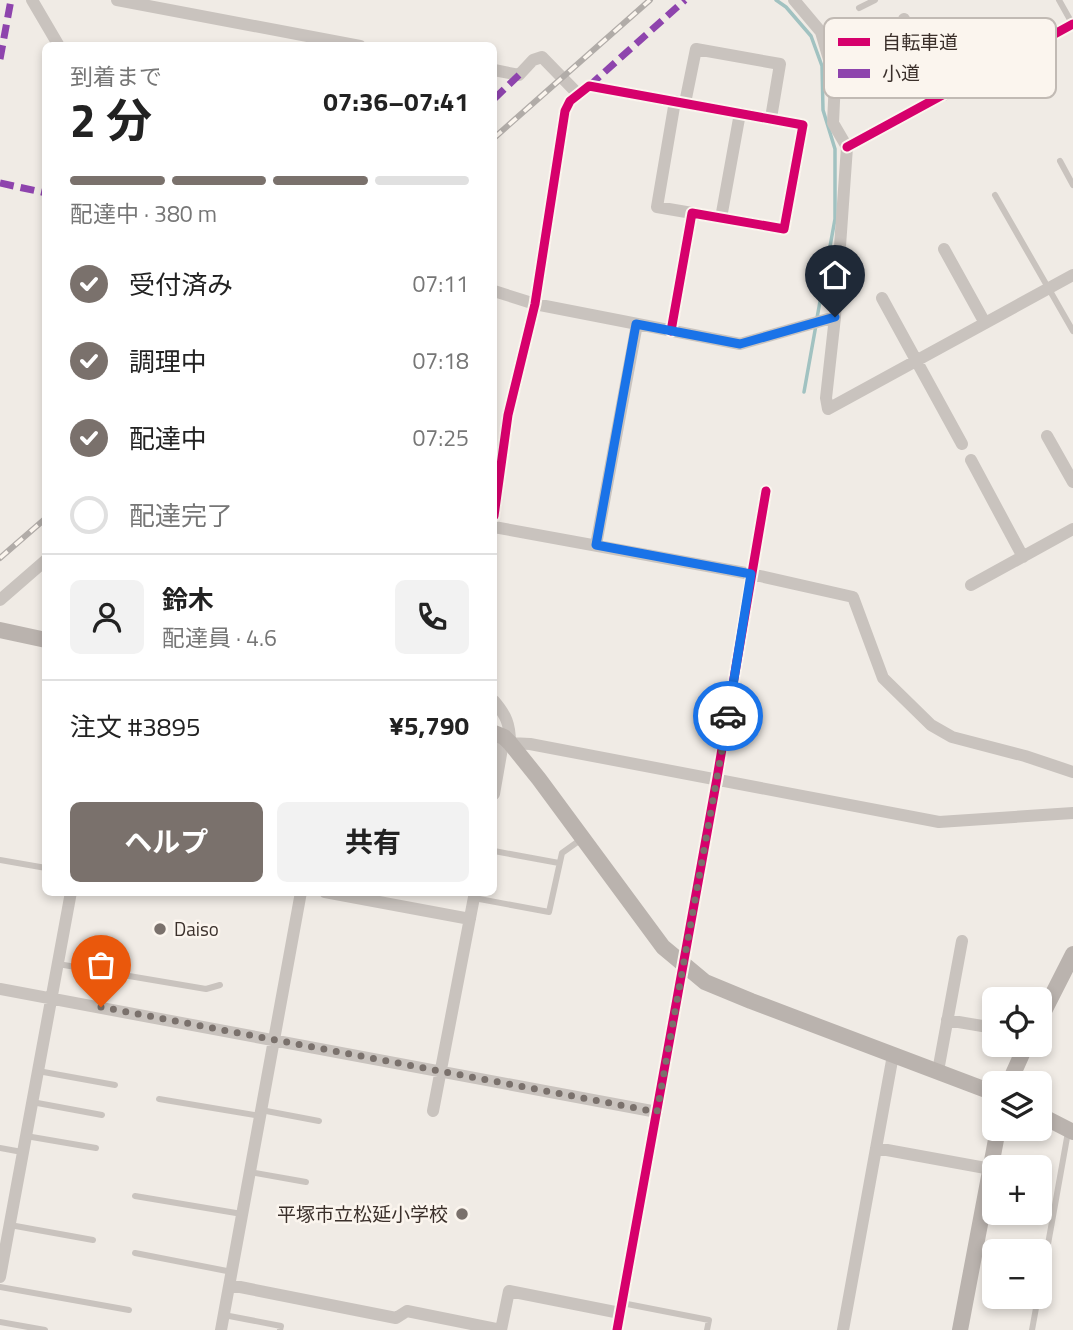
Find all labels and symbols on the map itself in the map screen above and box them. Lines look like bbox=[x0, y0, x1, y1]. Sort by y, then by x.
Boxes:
legend bbox=[824, 18, 1056, 98]
text: 自転車道 bbox=[882, 27, 958, 56]
text: 小道 bbox=[882, 58, 920, 87]
pin bbox=[805, 245, 865, 317]
courier bbox=[693, 681, 763, 751]
place label: Daiso bbox=[174, 914, 219, 943]
marker: Daiso bbox=[152, 921, 168, 937]
pin bbox=[71, 935, 131, 1007]
place label: 平塚市立松延小学校 bbox=[277, 1199, 448, 1228]
marker: 平塚市立松延小学校 bbox=[454, 1206, 470, 1222]

